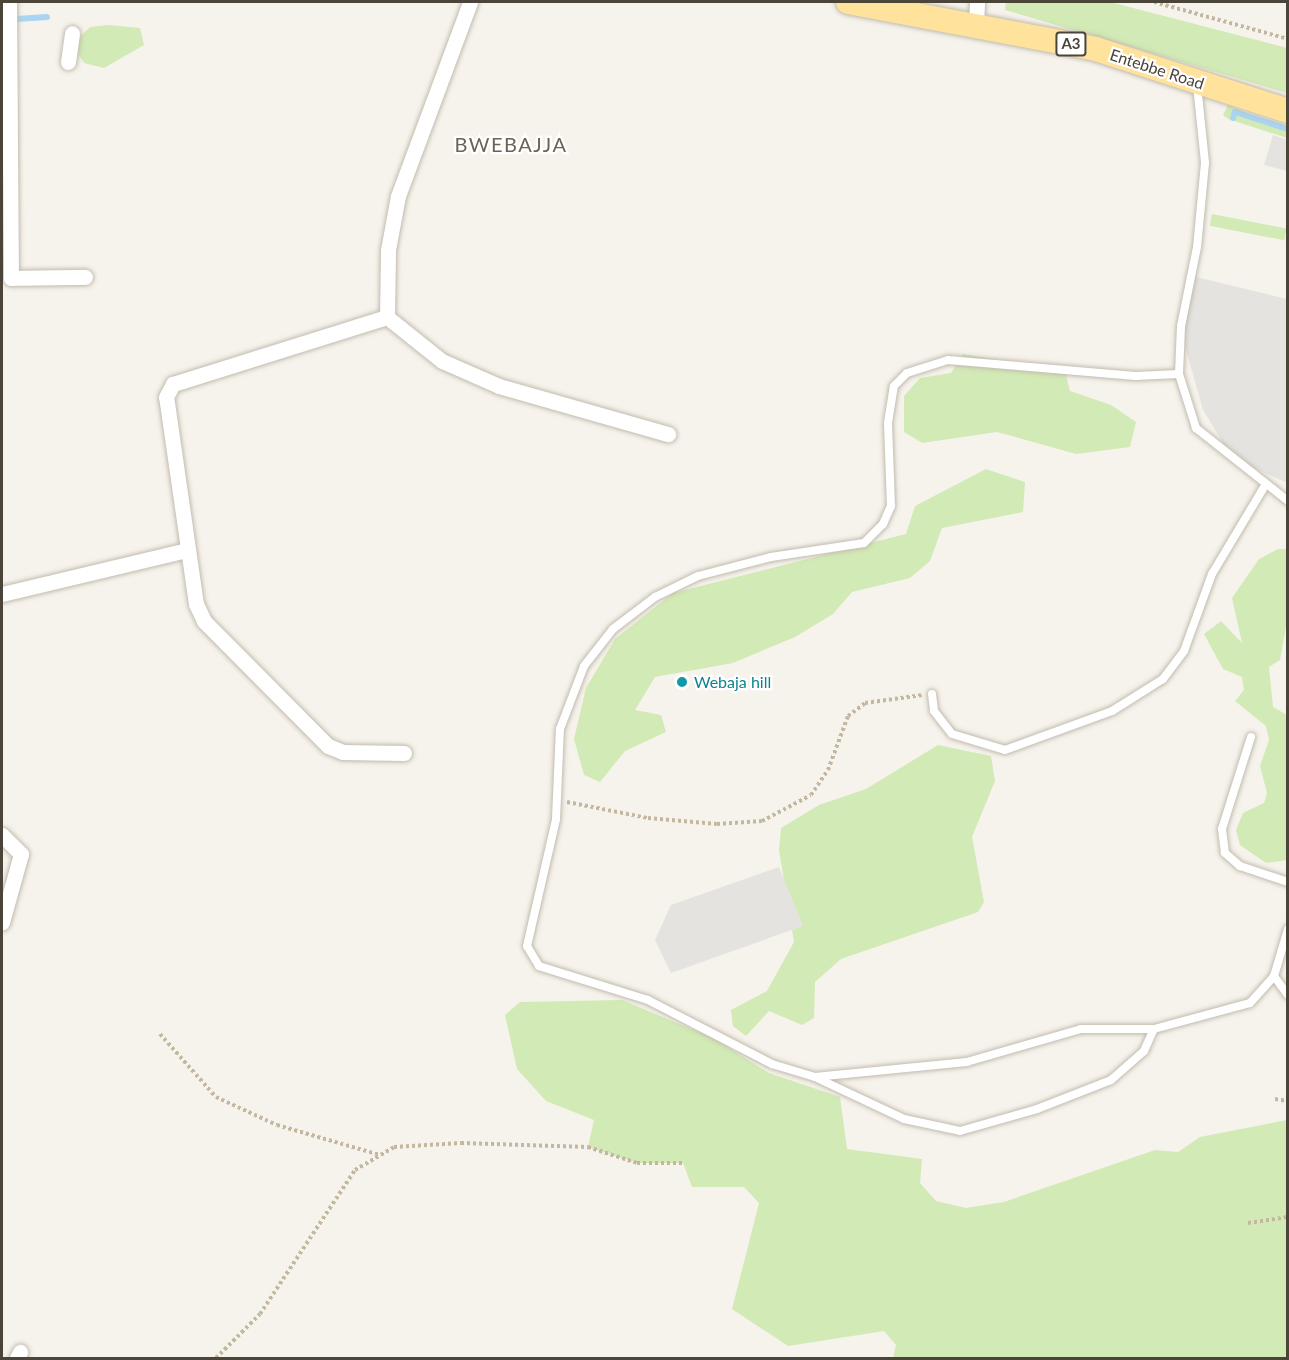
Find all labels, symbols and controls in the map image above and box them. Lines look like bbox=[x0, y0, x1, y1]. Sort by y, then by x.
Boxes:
road number: A3 bbox=[1054, 32, 1088, 56]
street label: Entebbe Road bbox=[1107, 45, 1207, 93]
district label: BWEBAJJA bbox=[454, 132, 568, 156]
place label: Webaja hill bbox=[694, 672, 771, 692]
marker: Webaja hill bbox=[675, 675, 689, 689]

